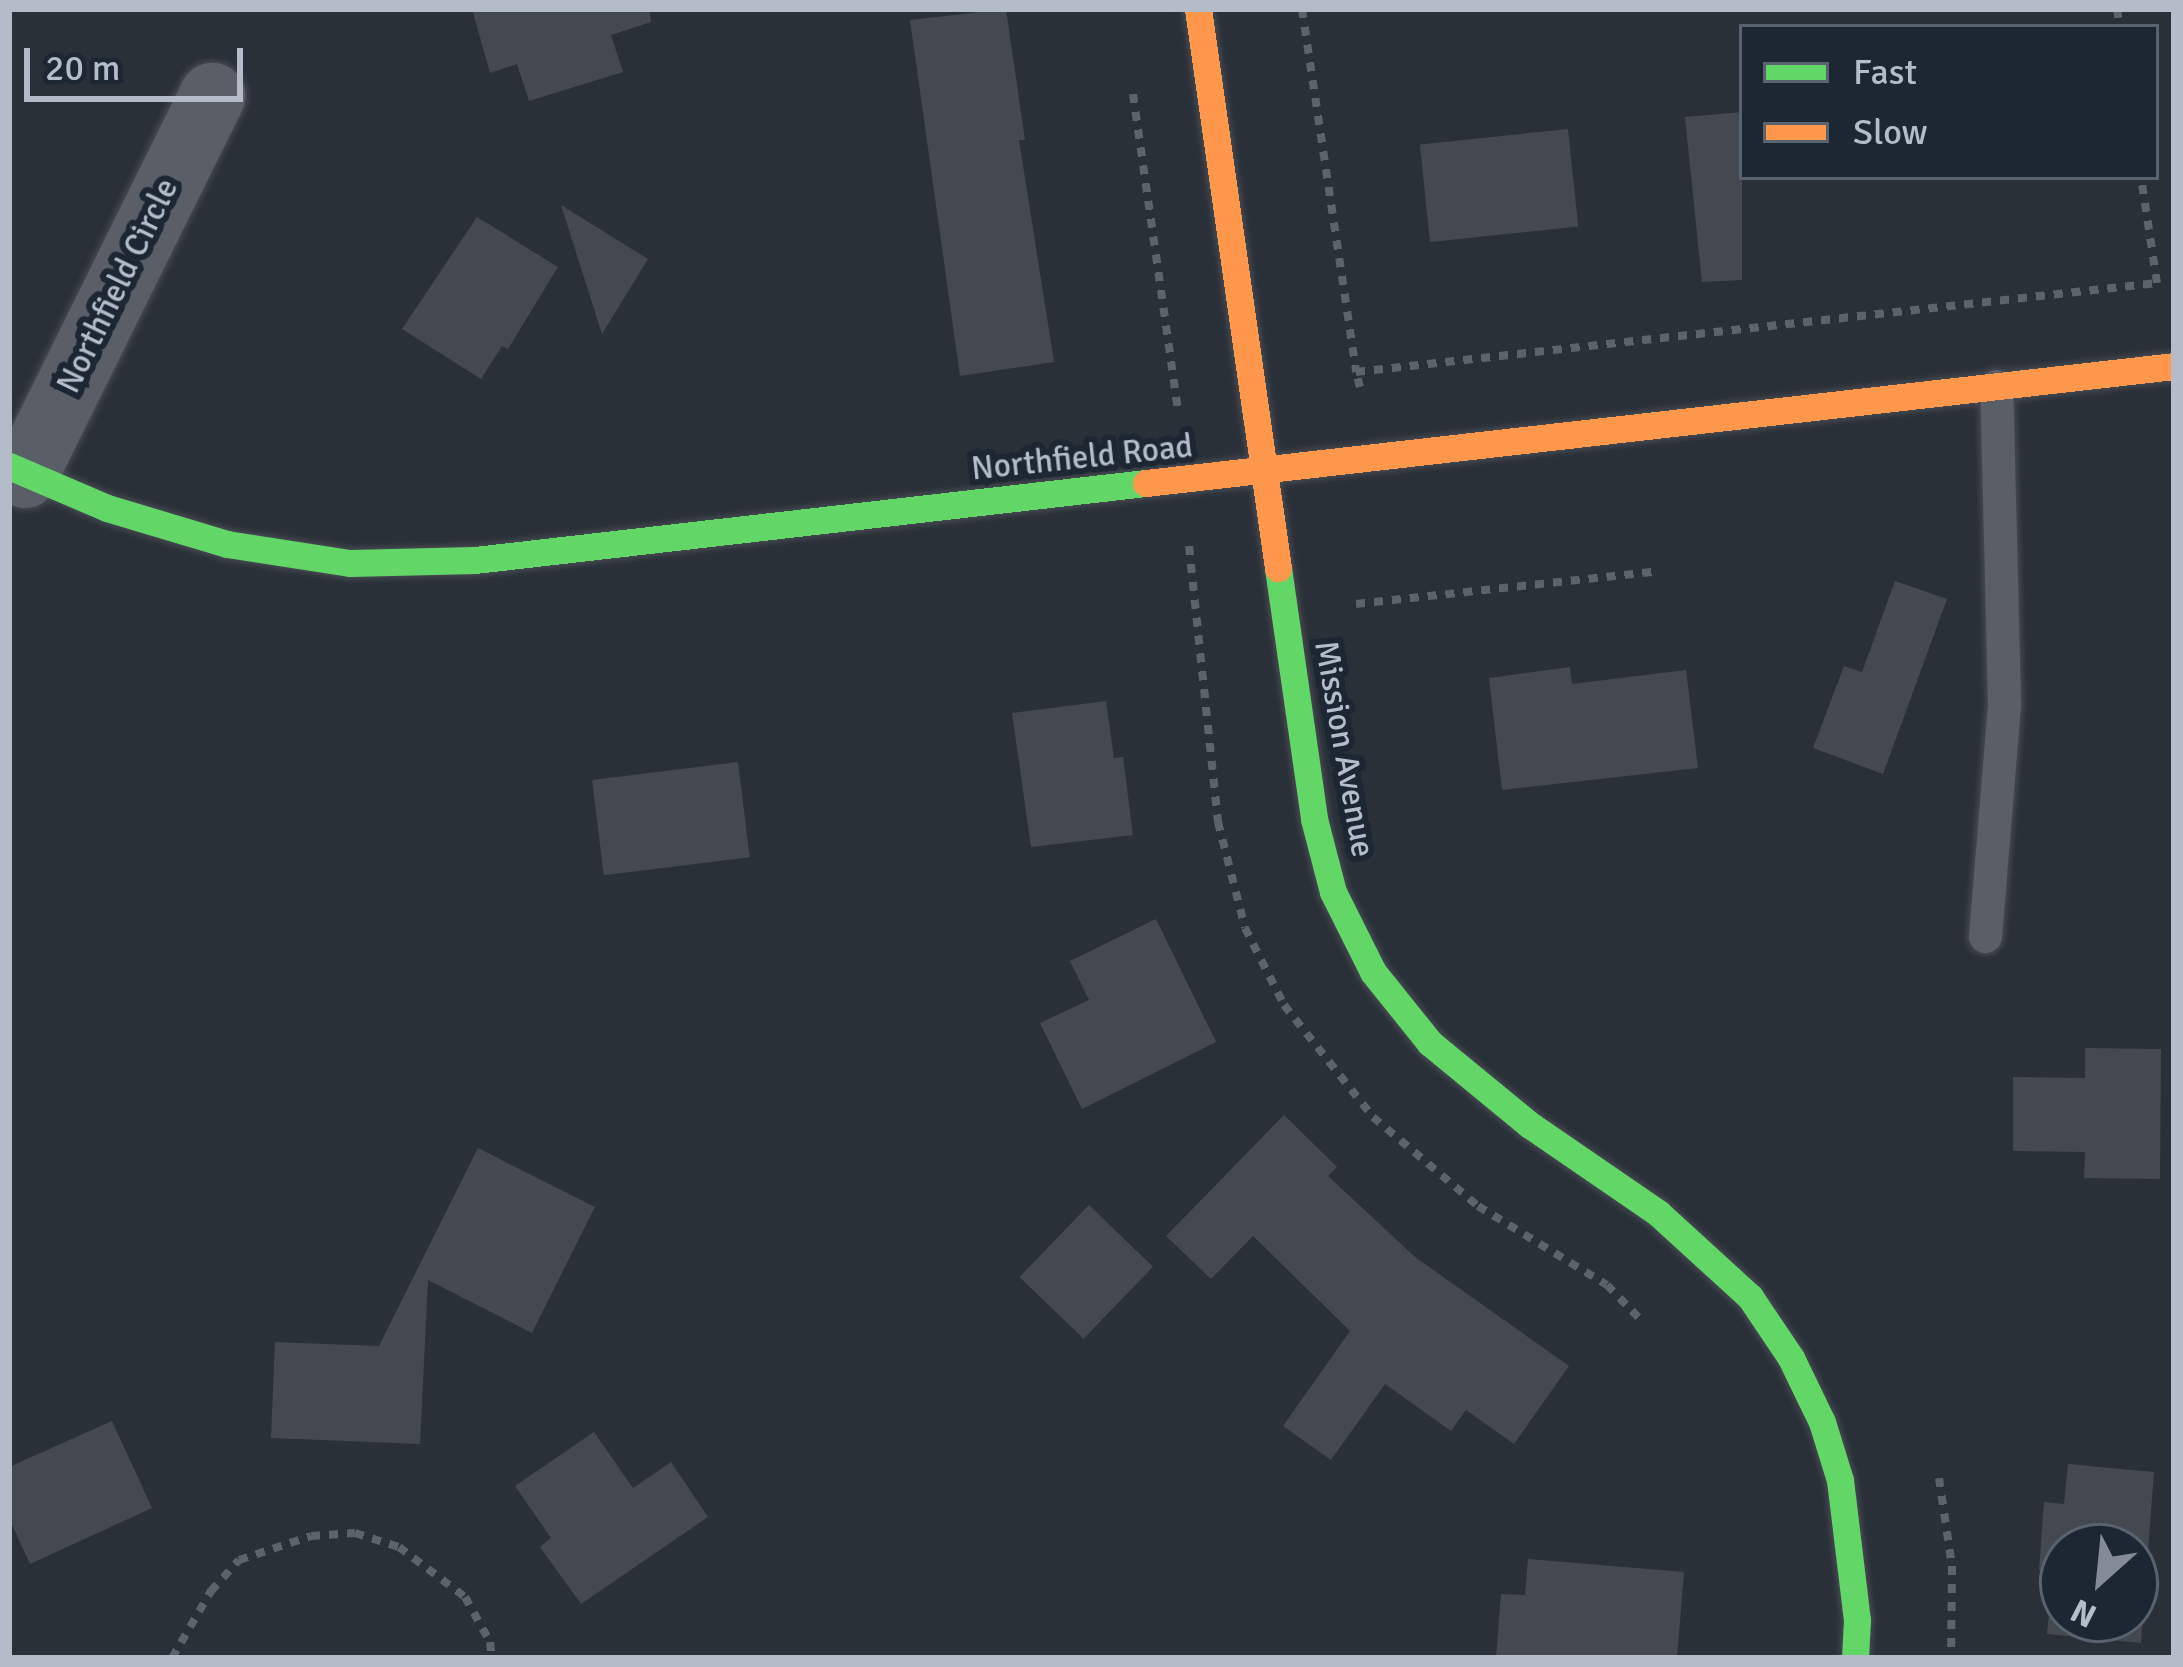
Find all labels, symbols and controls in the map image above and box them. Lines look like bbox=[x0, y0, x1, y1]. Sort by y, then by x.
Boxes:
scale bar bbox=[30, 24, 249, 98]
legend bbox=[1739, 24, 2159, 180]
text: 20 m bbox=[45, 46, 121, 91]
text: Fast bbox=[1853, 50, 1917, 95]
text: Slow bbox=[1853, 110, 1928, 155]
street label: Northfield Circle bbox=[49, 172, 187, 400]
street label: Northfield Road bbox=[969, 427, 1195, 489]
street label: Mission Avenue bbox=[1305, 638, 1383, 860]
north arrow bbox=[2039, 1523, 2159, 1643]
text: N bbox=[2064, 1589, 2103, 1636]

